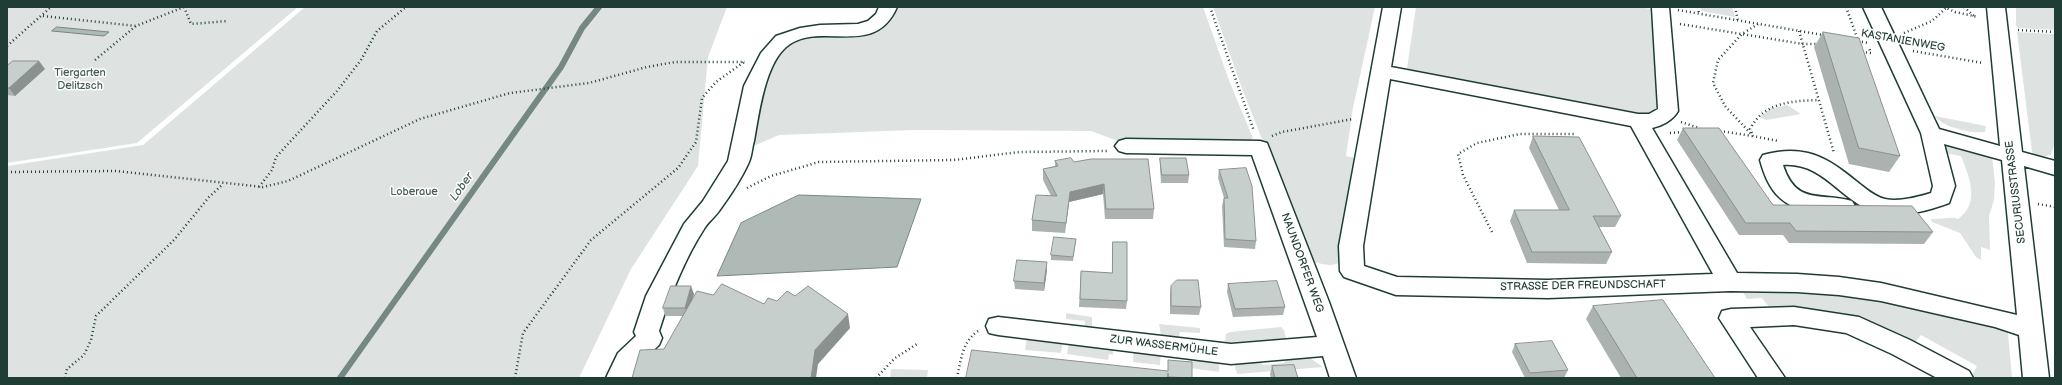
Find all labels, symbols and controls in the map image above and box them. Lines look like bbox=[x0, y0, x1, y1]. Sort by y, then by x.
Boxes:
street label: KASTANIENWEG bbox=[1860, 27, 1946, 55]
park label: Tiergarten Delitzsch bbox=[54, 66, 106, 92]
street label: SECURIUSSTRASSE bbox=[2003, 140, 2029, 244]
water label: Lober bbox=[447, 170, 477, 204]
park label: Loberaue bbox=[390, 185, 438, 199]
street label: NAUNDORFER WEG bbox=[1278, 211, 1326, 315]
street label: STRASSE DER FREUNDSCHAFT bbox=[1500, 278, 1666, 294]
street label: ZUR WASSERMÜHLE bbox=[1109, 333, 1219, 359]

